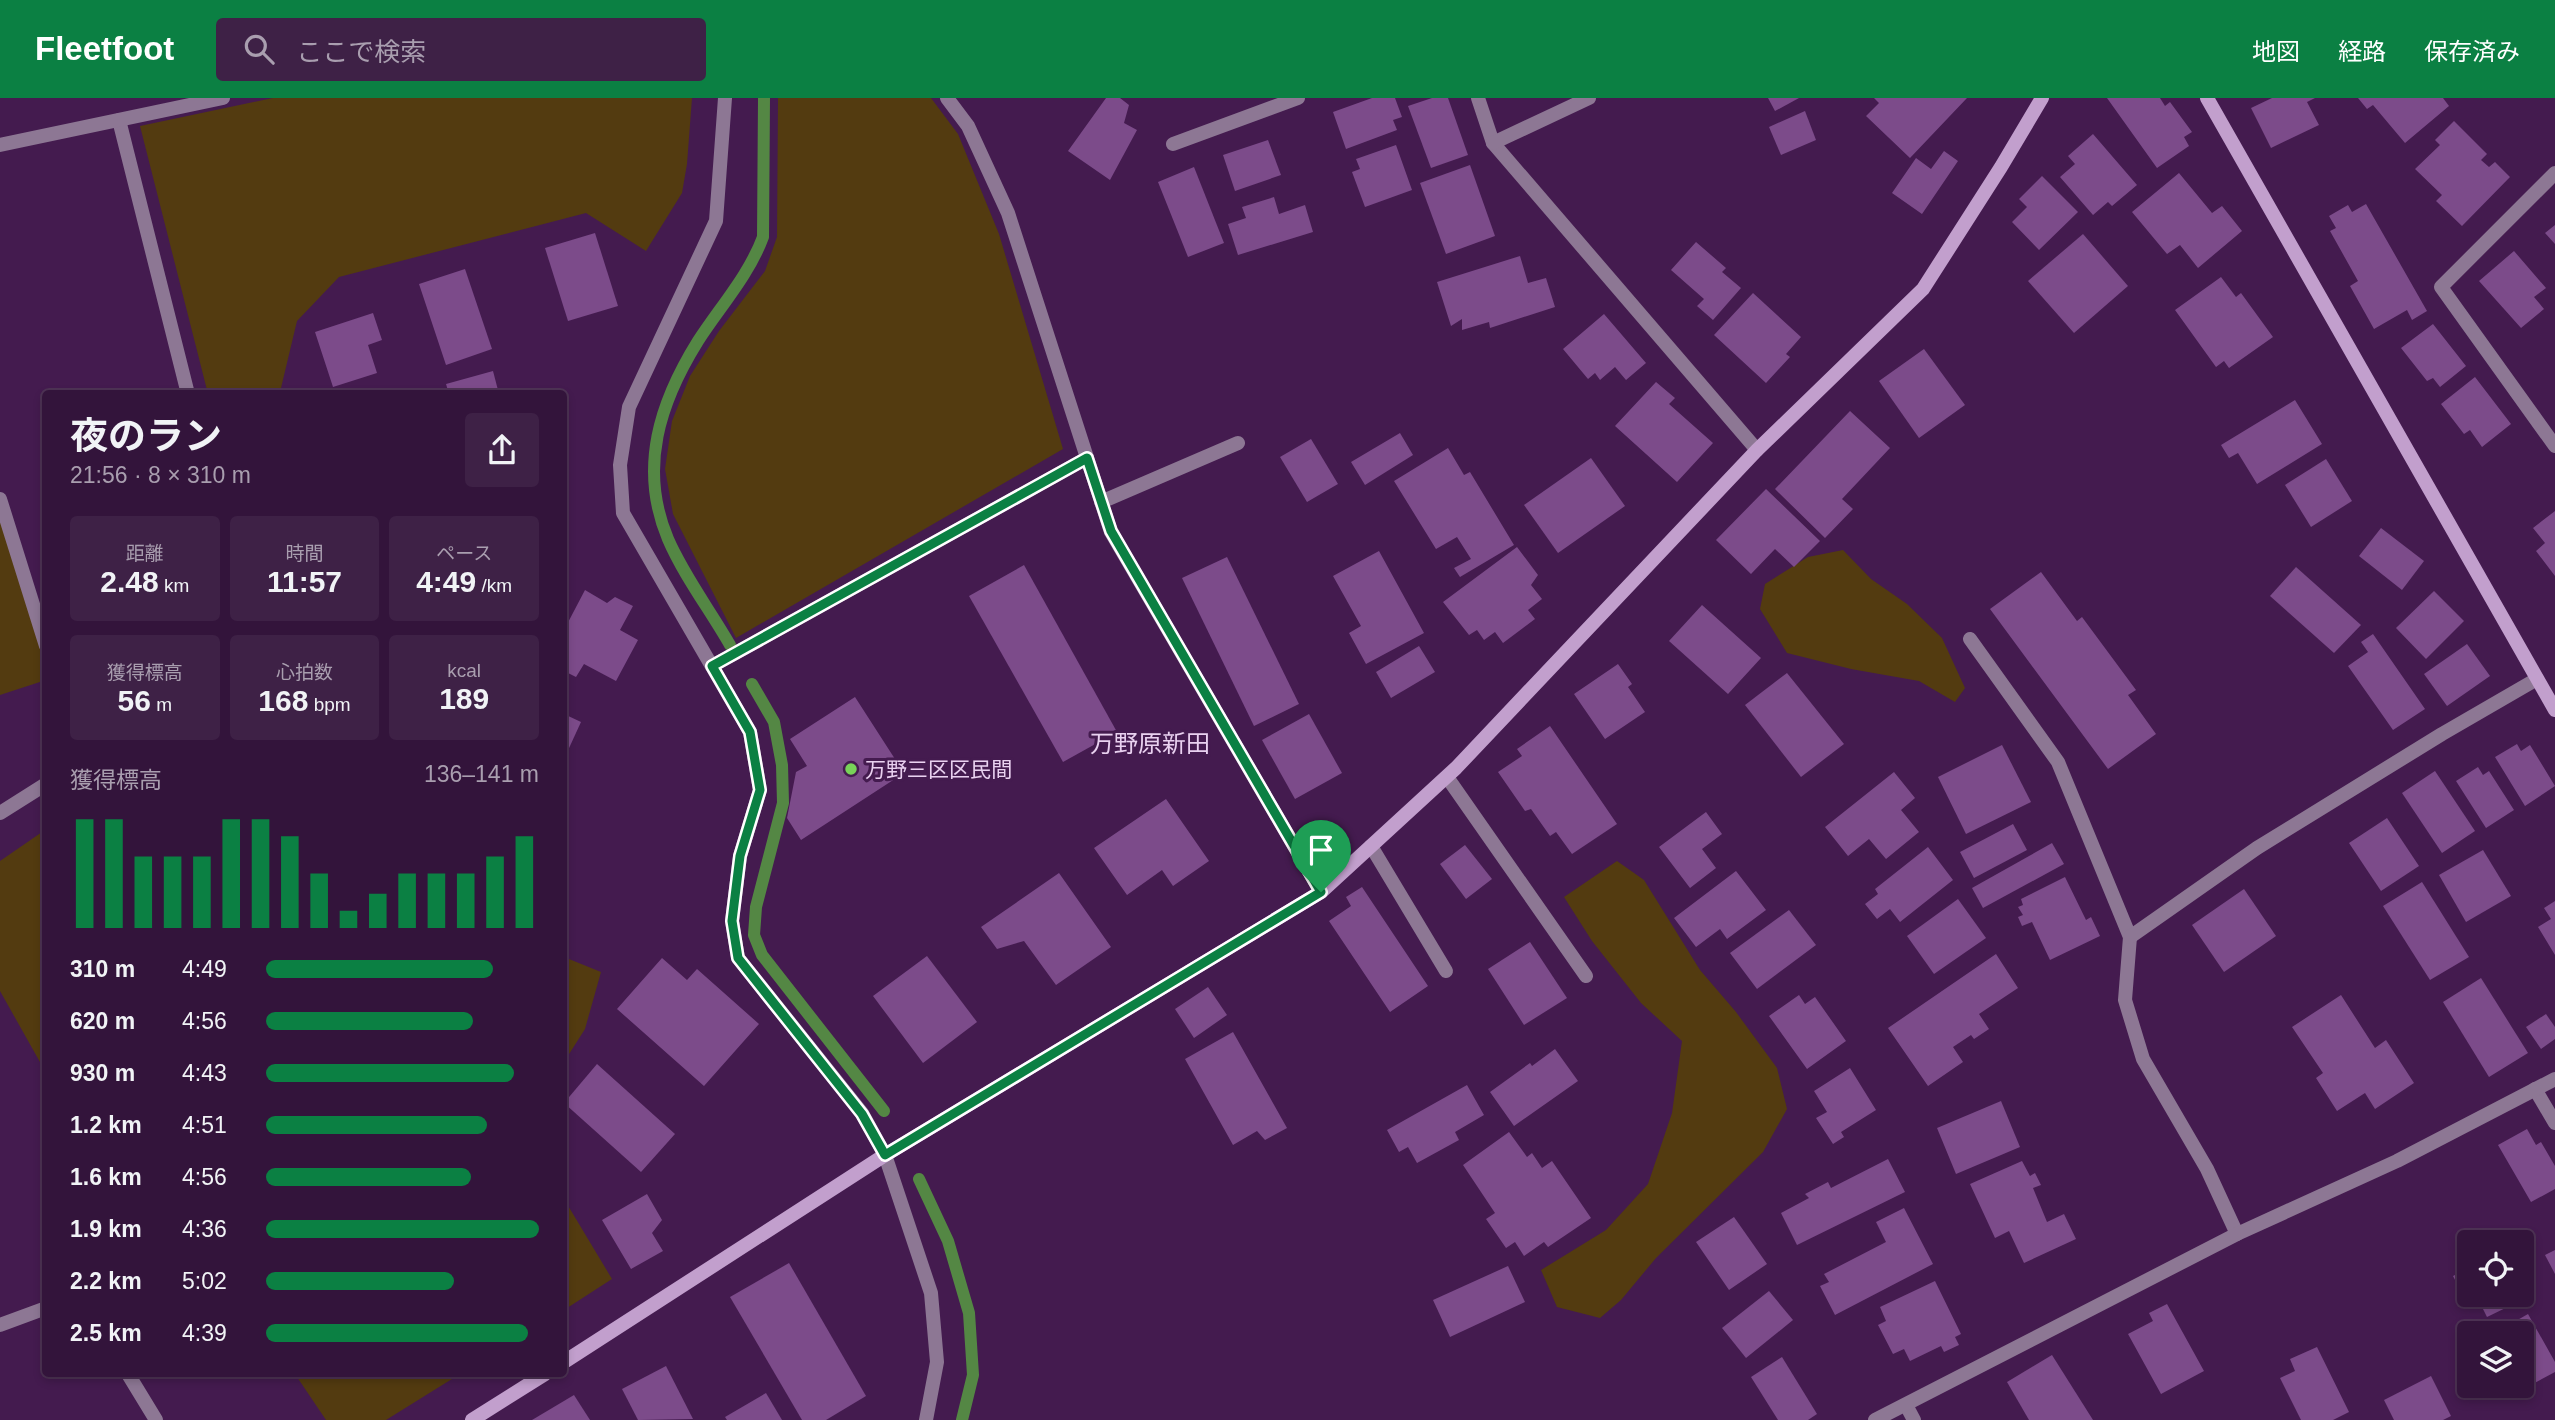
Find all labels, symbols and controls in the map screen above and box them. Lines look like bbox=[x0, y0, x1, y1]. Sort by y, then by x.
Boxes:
search box bbox=[216, 18, 706, 81]
text: Fleetfoot bbox=[35, 30, 174, 67]
icon: search bbox=[240, 30, 278, 68]
text: ここで検索 bbox=[296, 37, 426, 67]
text: 地図 bbox=[2252, 38, 2300, 65]
text: 経路 bbox=[2338, 38, 2386, 65]
text: 保存済み bbox=[2424, 38, 2520, 65]
button: share bbox=[465, 413, 539, 487]
text: 夜のラン bbox=[70, 415, 222, 457]
text: 21:56 · 8 × 310 m bbox=[70, 462, 251, 488]
text: 距離 bbox=[126, 543, 164, 564]
text: 時間 bbox=[285, 543, 324, 564]
text: ペース bbox=[436, 543, 492, 564]
text: 2.48 bbox=[100, 565, 159, 598]
text: 11:57 bbox=[267, 565, 342, 598]
text: 4:49 bbox=[416, 565, 476, 598]
text: km bbox=[159, 575, 189, 596]
text: /km bbox=[476, 575, 512, 596]
text: kcal bbox=[447, 660, 481, 681]
text: 獲得標高 bbox=[107, 662, 183, 683]
text: 心拍数 bbox=[276, 662, 333, 683]
text: 189 bbox=[439, 682, 489, 715]
text: 56 bbox=[118, 684, 151, 717]
text: 168 bbox=[258, 684, 308, 717]
text: m bbox=[151, 694, 172, 715]
text: bpm bbox=[308, 694, 351, 715]
district label: 万野原新田 bbox=[1090, 730, 1210, 757]
place label: 万野三区区民間 bbox=[865, 758, 1012, 781]
text: 136–141 m bbox=[424, 761, 539, 787]
marker: 万野三区区民間 bbox=[843, 761, 859, 777]
text: 獲得標高 bbox=[70, 767, 162, 793]
pin bbox=[1291, 820, 1351, 892]
icon: arrive bbox=[1302, 831, 1340, 869]
text: 310 m bbox=[70, 956, 135, 982]
text: 4:49 bbox=[182, 956, 227, 982]
text: 620 m bbox=[70, 1008, 135, 1034]
text: 4:56 bbox=[182, 1008, 227, 1034]
text: 930 m bbox=[70, 1060, 135, 1086]
text: 4:43 bbox=[182, 1060, 227, 1086]
text: 1.2 km bbox=[70, 1112, 142, 1138]
text: 4:51 bbox=[182, 1112, 227, 1138]
text: 1.6 km bbox=[70, 1164, 142, 1190]
text: 4:56 bbox=[182, 1164, 227, 1190]
text: 1.9 km bbox=[70, 1216, 142, 1242]
text: 4:36 bbox=[182, 1216, 227, 1242]
map controls bbox=[2457, 1230, 2534, 1398]
button: locate bbox=[2457, 1230, 2534, 1307]
text: 2.2 km bbox=[70, 1268, 142, 1294]
text: 5:02 bbox=[182, 1268, 227, 1294]
text: 2.5 km bbox=[70, 1320, 142, 1346]
text: 4:39 bbox=[182, 1320, 227, 1346]
button: layers bbox=[2457, 1321, 2534, 1398]

